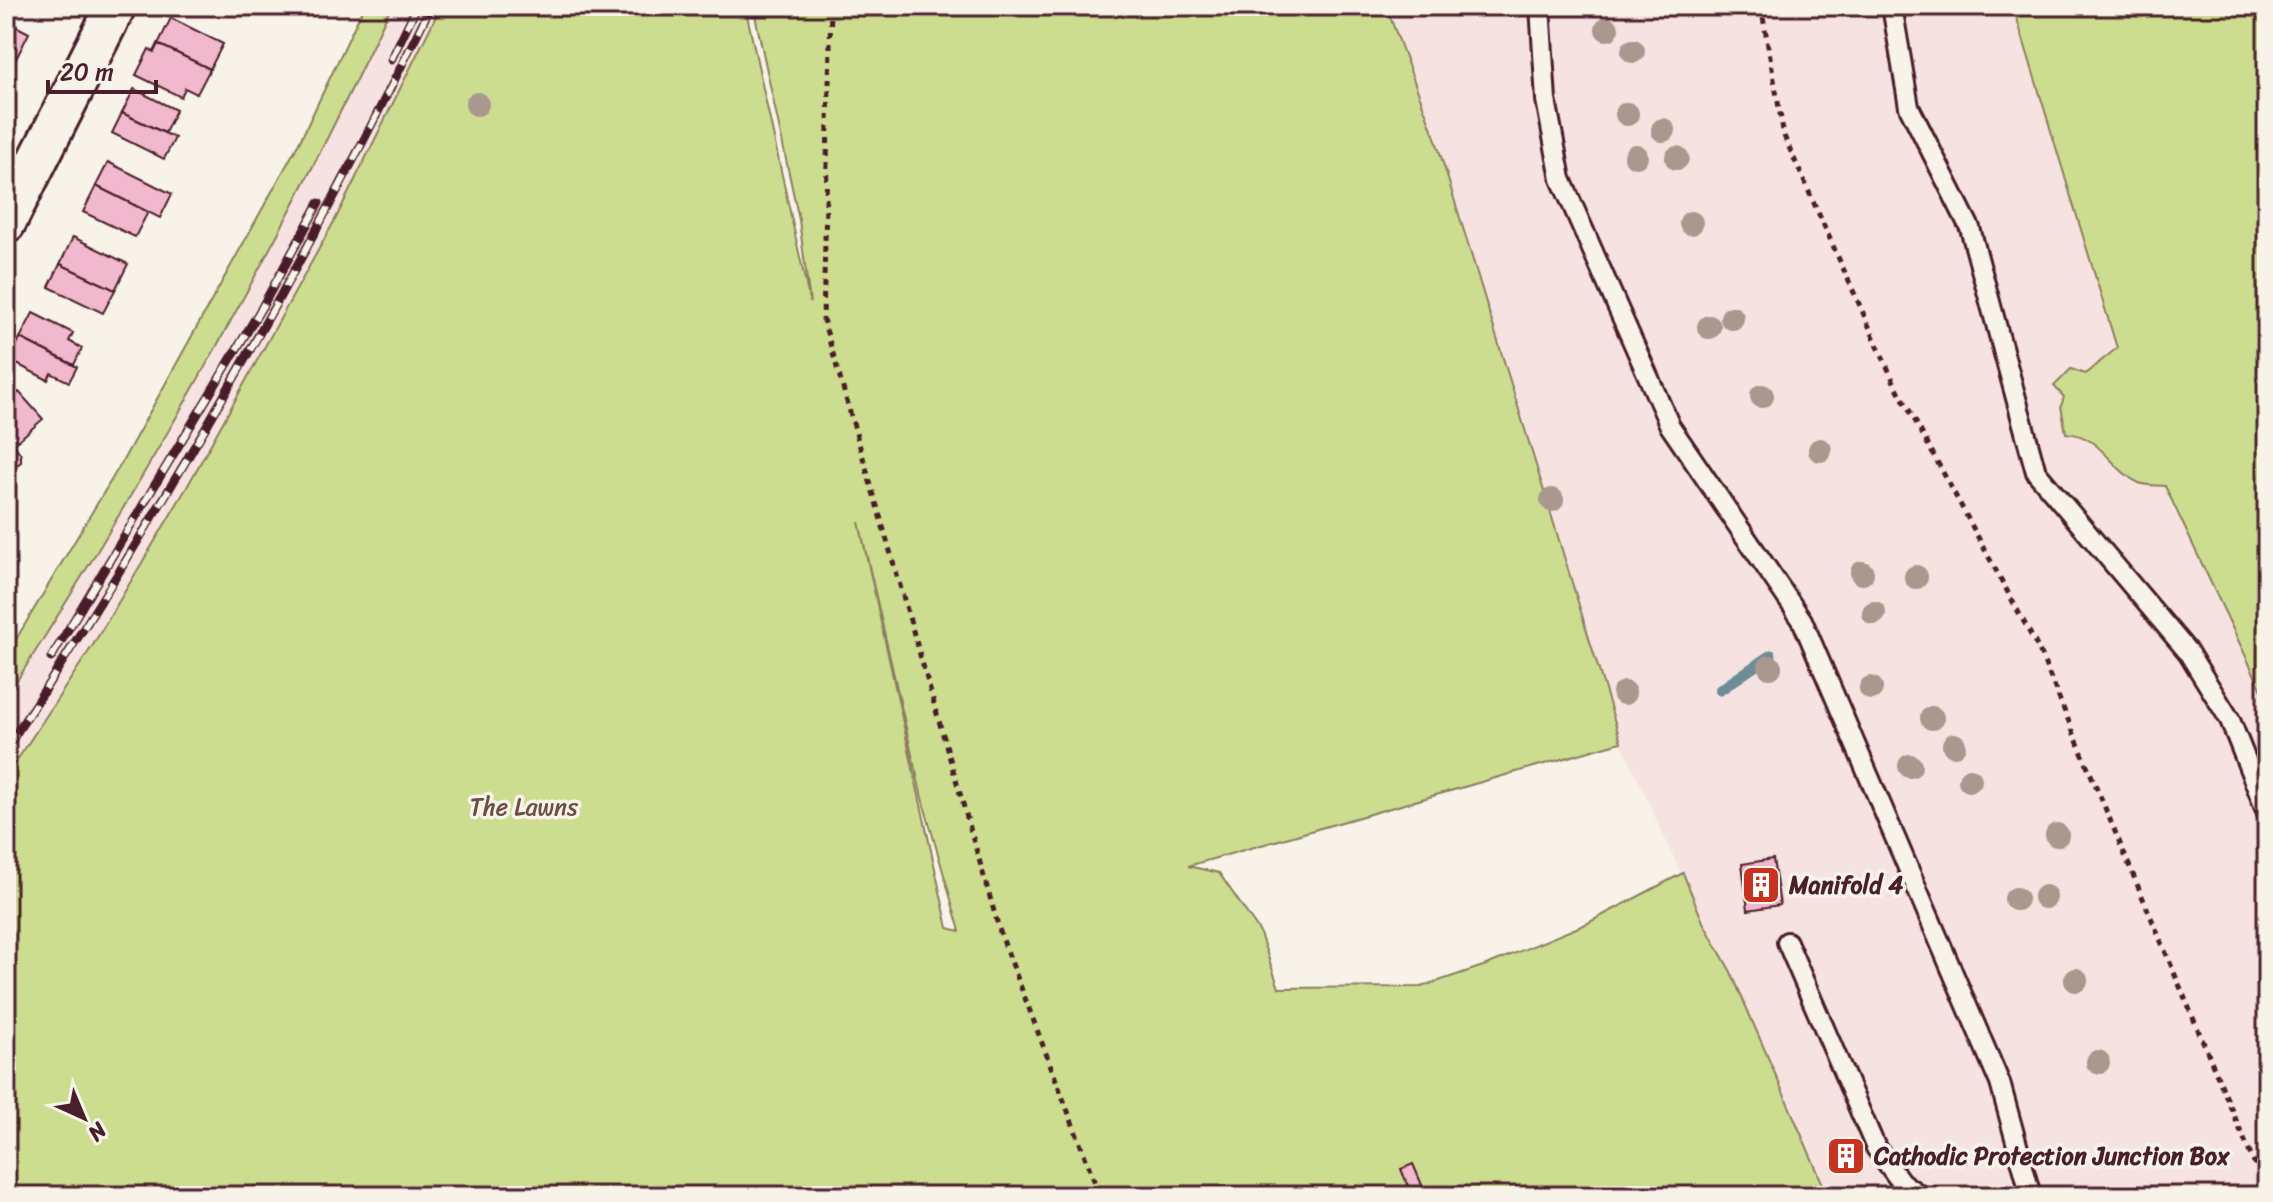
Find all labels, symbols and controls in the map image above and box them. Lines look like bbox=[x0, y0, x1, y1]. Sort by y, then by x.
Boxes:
scale bar bbox=[48, 44, 156, 94]
text: 20 m bbox=[60, 51, 114, 93]
park label: The Lawns bbox=[470, 786, 579, 828]
building icon: Manifold 4 bbox=[1740, 864, 1782, 906]
place label: Manifold 4 bbox=[1788, 864, 1903, 906]
north arrow bbox=[44, 1078, 124, 1158]
text: N bbox=[78, 1112, 117, 1152]
building icon: Cathodic Protection Junction Box bbox=[1825, 1135, 1867, 1177]
place label: Cathodic Protection Junction Box bbox=[1873, 1135, 2230, 1177]

